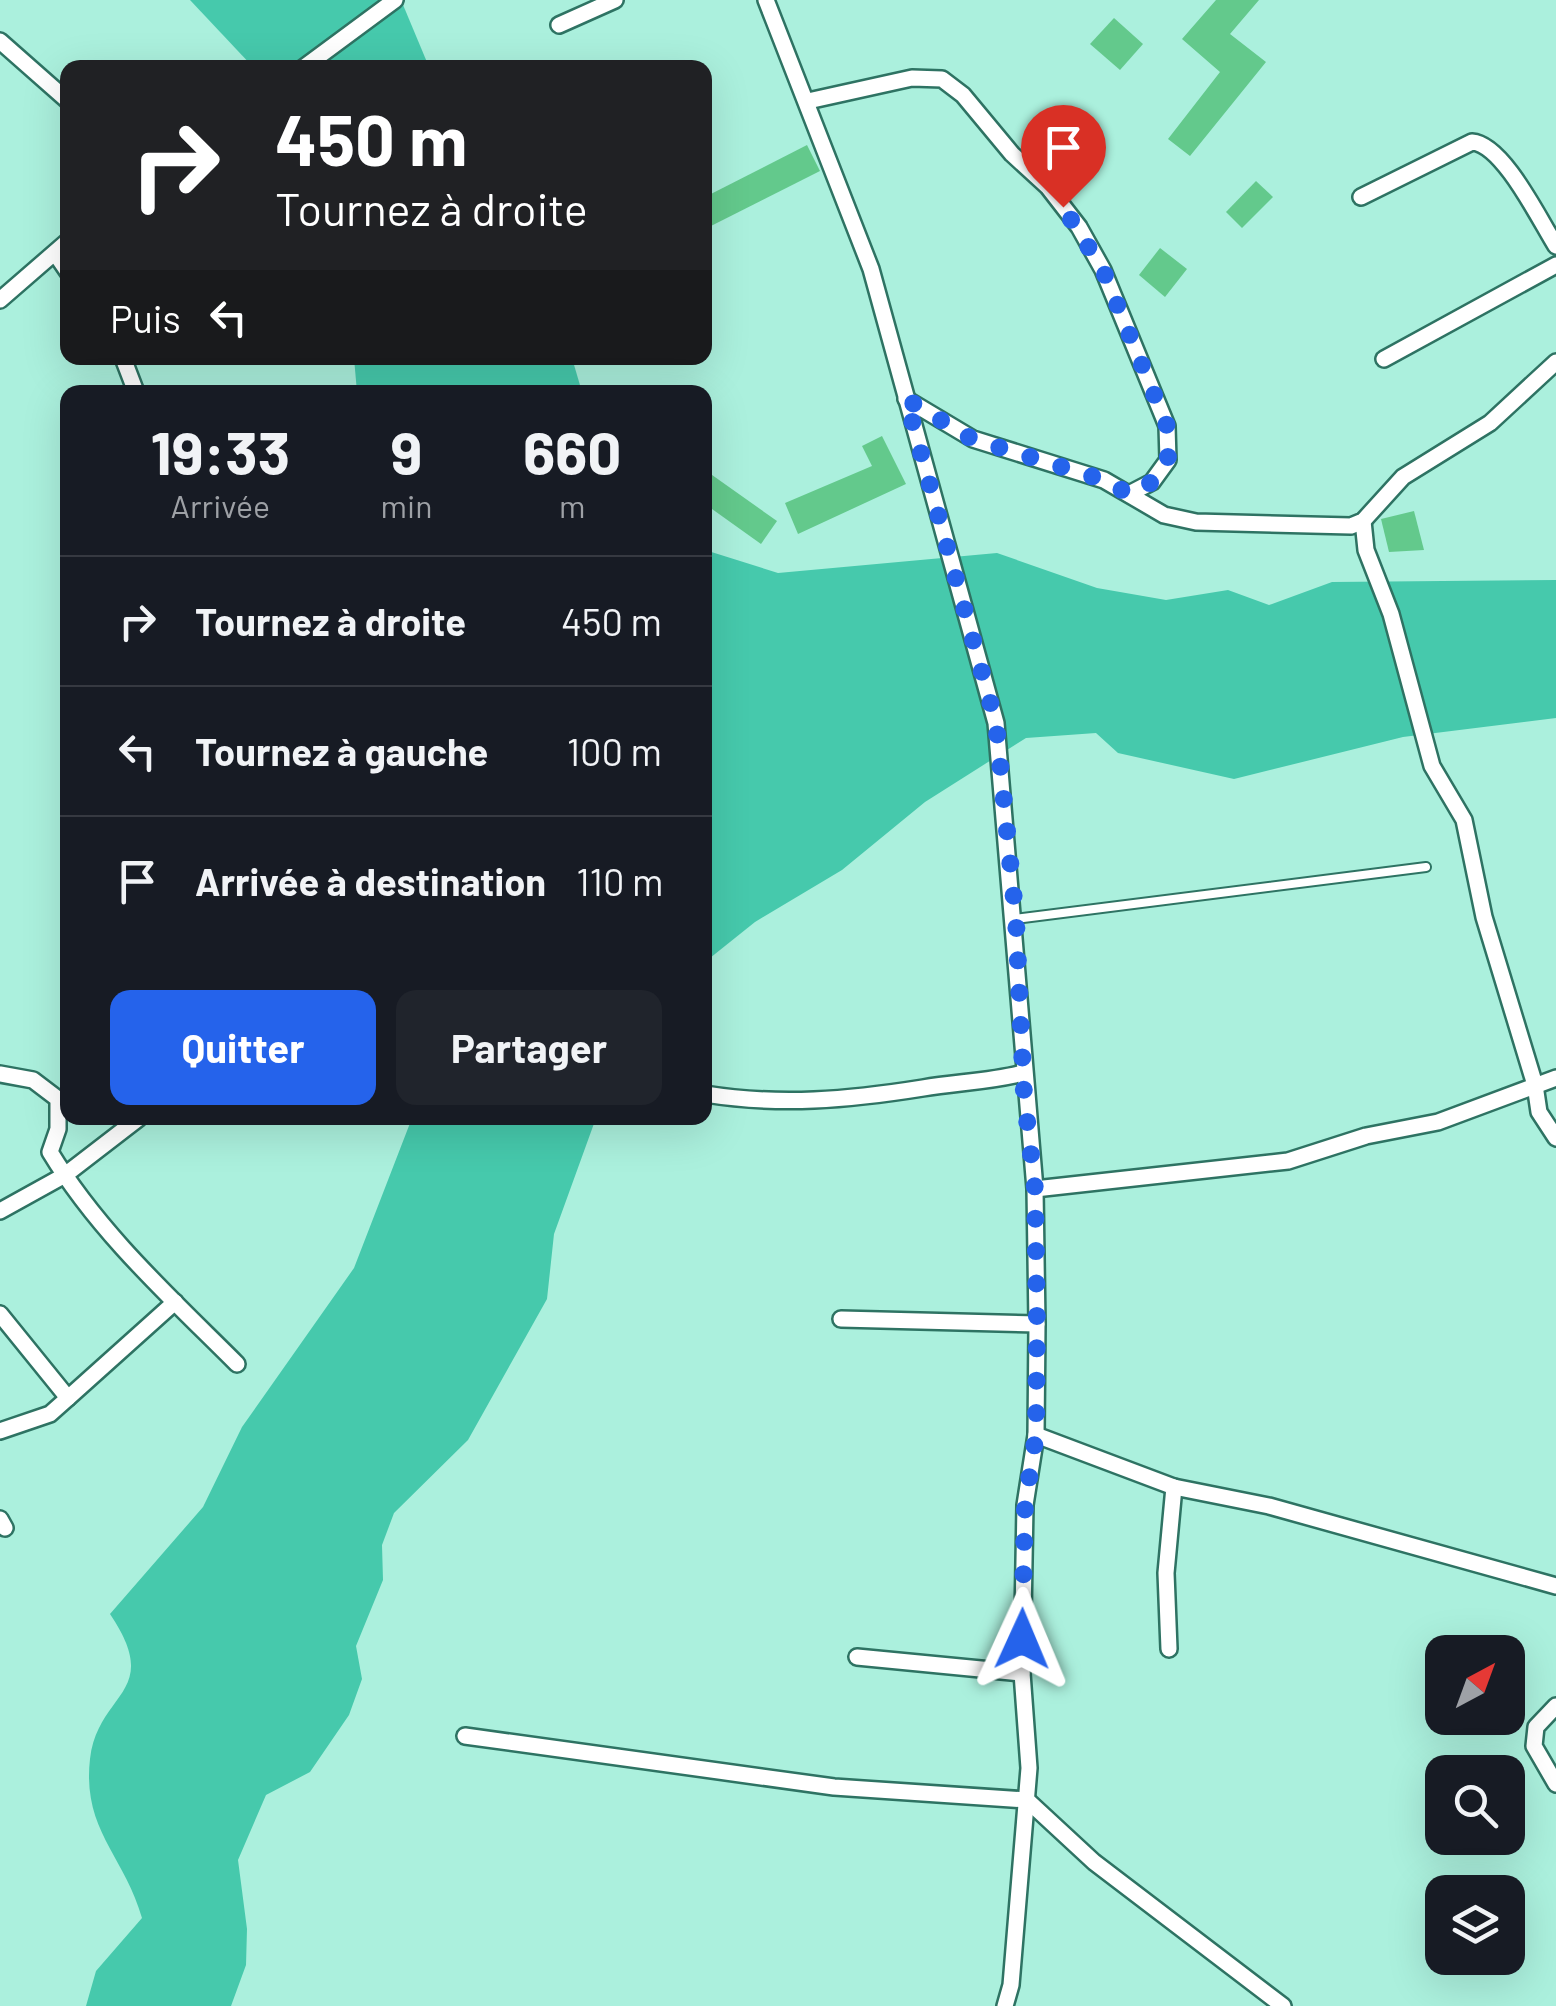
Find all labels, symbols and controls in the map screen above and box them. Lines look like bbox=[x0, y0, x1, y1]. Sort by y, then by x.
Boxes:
text: 450 m bbox=[275, 96, 467, 180]
icon: right bbox=[110, 100, 240, 230]
pin bbox=[1021, 105, 1106, 208]
icon: arrive bbox=[1036, 120, 1091, 175]
text: Tournez à droite bbox=[275, 181, 588, 235]
icon: left bbox=[201, 290, 256, 345]
text: Puis bbox=[110, 295, 181, 341]
text: 19:33 bbox=[150, 415, 290, 487]
text: 9 bbox=[391, 415, 422, 487]
text: 660 bbox=[523, 415, 622, 487]
text: Arrivée bbox=[170, 486, 270, 524]
text: min bbox=[381, 486, 432, 524]
text: m bbox=[559, 486, 585, 524]
icon: right bbox=[110, 594, 165, 649]
text: Tournez à droite bbox=[195, 598, 466, 644]
text: 450 m bbox=[561, 598, 662, 644]
icon: left bbox=[110, 724, 165, 779]
text: Tournez à gauche bbox=[195, 728, 488, 774]
text: 100 m bbox=[567, 728, 662, 774]
icon: arrive bbox=[110, 854, 165, 909]
text: Arrivée à destination bbox=[195, 858, 546, 904]
text: 110 m bbox=[576, 858, 663, 904]
button: Quitter bbox=[110, 990, 376, 1105]
button: Partager bbox=[396, 990, 662, 1105]
position arrow bbox=[970, 1587, 1074, 1691]
north arrow bbox=[1425, 1635, 1525, 1735]
map controls bbox=[1425, 1635, 1525, 1975]
button: search bbox=[1425, 1755, 1525, 1855]
button: layers bbox=[1425, 1875, 1525, 1975]

